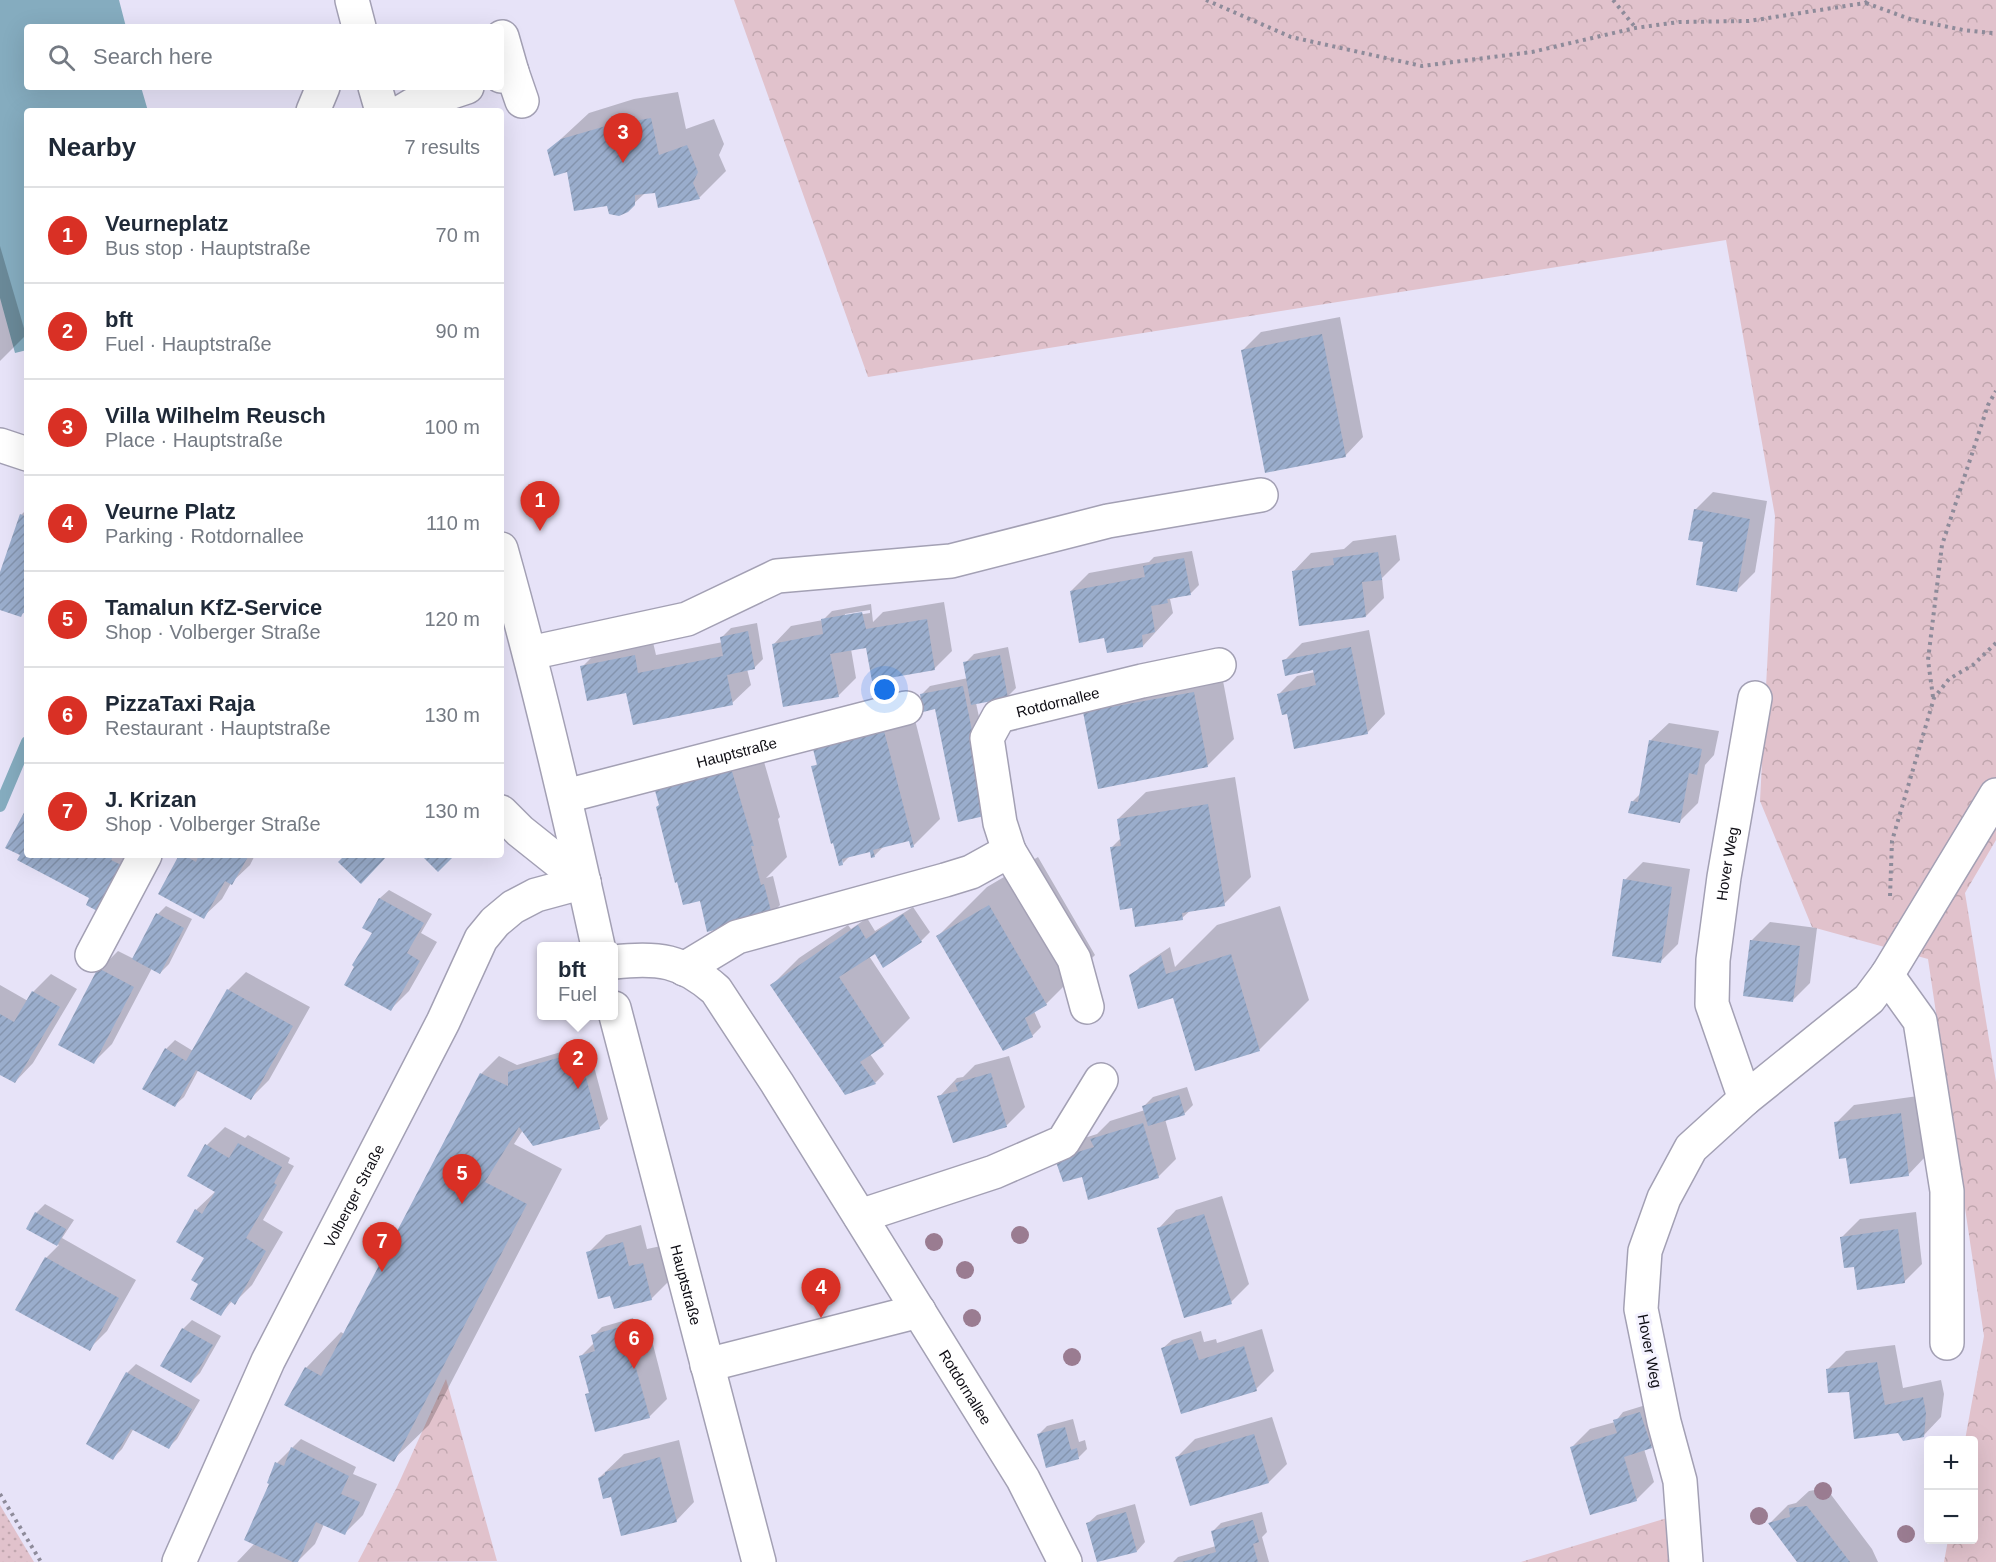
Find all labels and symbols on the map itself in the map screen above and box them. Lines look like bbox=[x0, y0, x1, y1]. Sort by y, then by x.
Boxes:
pin: 3 bbox=[604, 114, 642, 163]
pin: 1 bbox=[520, 482, 560, 531]
your location bbox=[870, 675, 899, 704]
street label: Rotdornallee bbox=[1014, 683, 1101, 720]
street label: Hauptstraße bbox=[694, 733, 778, 770]
street label: Hover Weg bbox=[1712, 825, 1741, 902]
pin: 2 bbox=[558, 1040, 598, 1089]
street label: Volberger Straße bbox=[320, 1141, 387, 1250]
pin: 5 bbox=[442, 1154, 482, 1204]
pin: 7 bbox=[362, 1222, 401, 1272]
street label: Hauptstraße bbox=[668, 1243, 705, 1327]
pin: 4 bbox=[802, 1268, 840, 1318]
street label: Hover Weg bbox=[1635, 1313, 1665, 1389]
pin: 6 bbox=[614, 1320, 654, 1369]
street label: Rotdornallee bbox=[936, 1346, 995, 1428]

